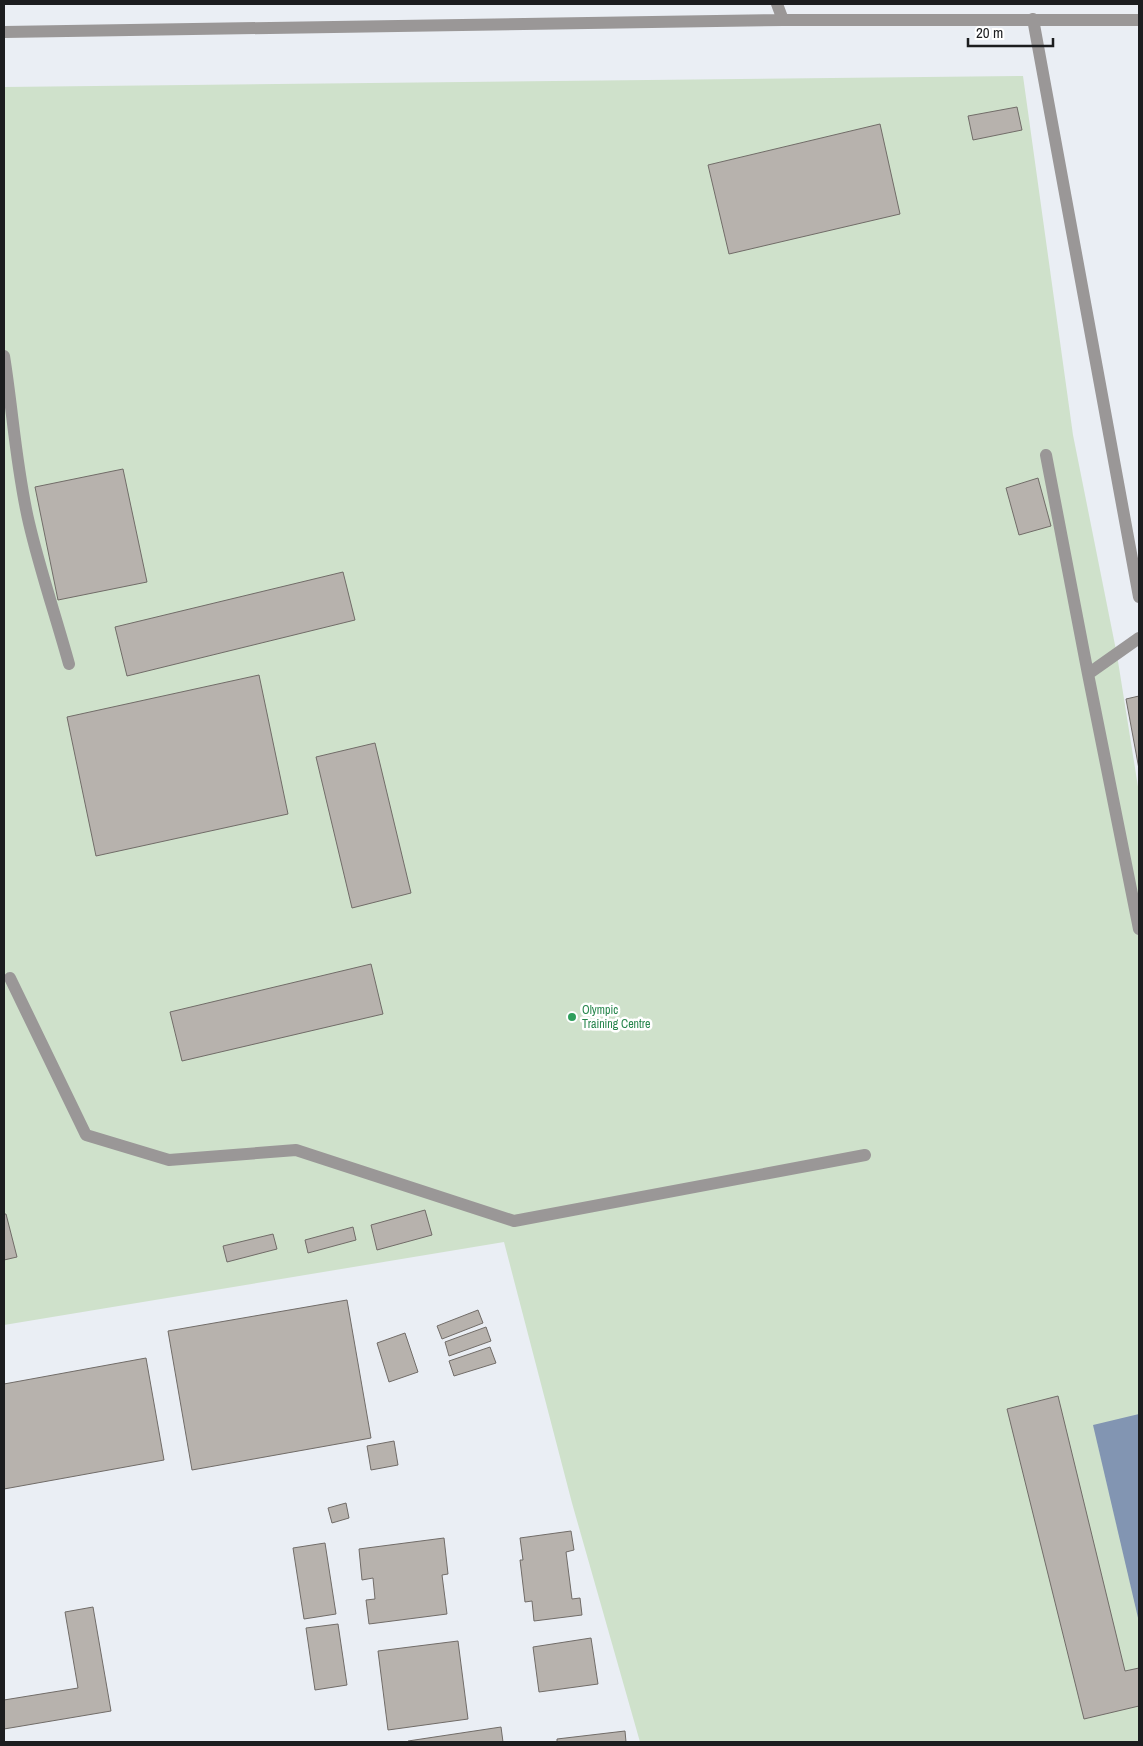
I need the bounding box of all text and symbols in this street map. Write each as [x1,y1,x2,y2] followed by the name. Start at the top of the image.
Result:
[968,15,1053,47] scale bar
[976,22,1003,43] text: 20 m
[582,1002,651,1032] place label: Olympic Training Centre
[566,1011,578,1023] marker: Olympic Training Centre

